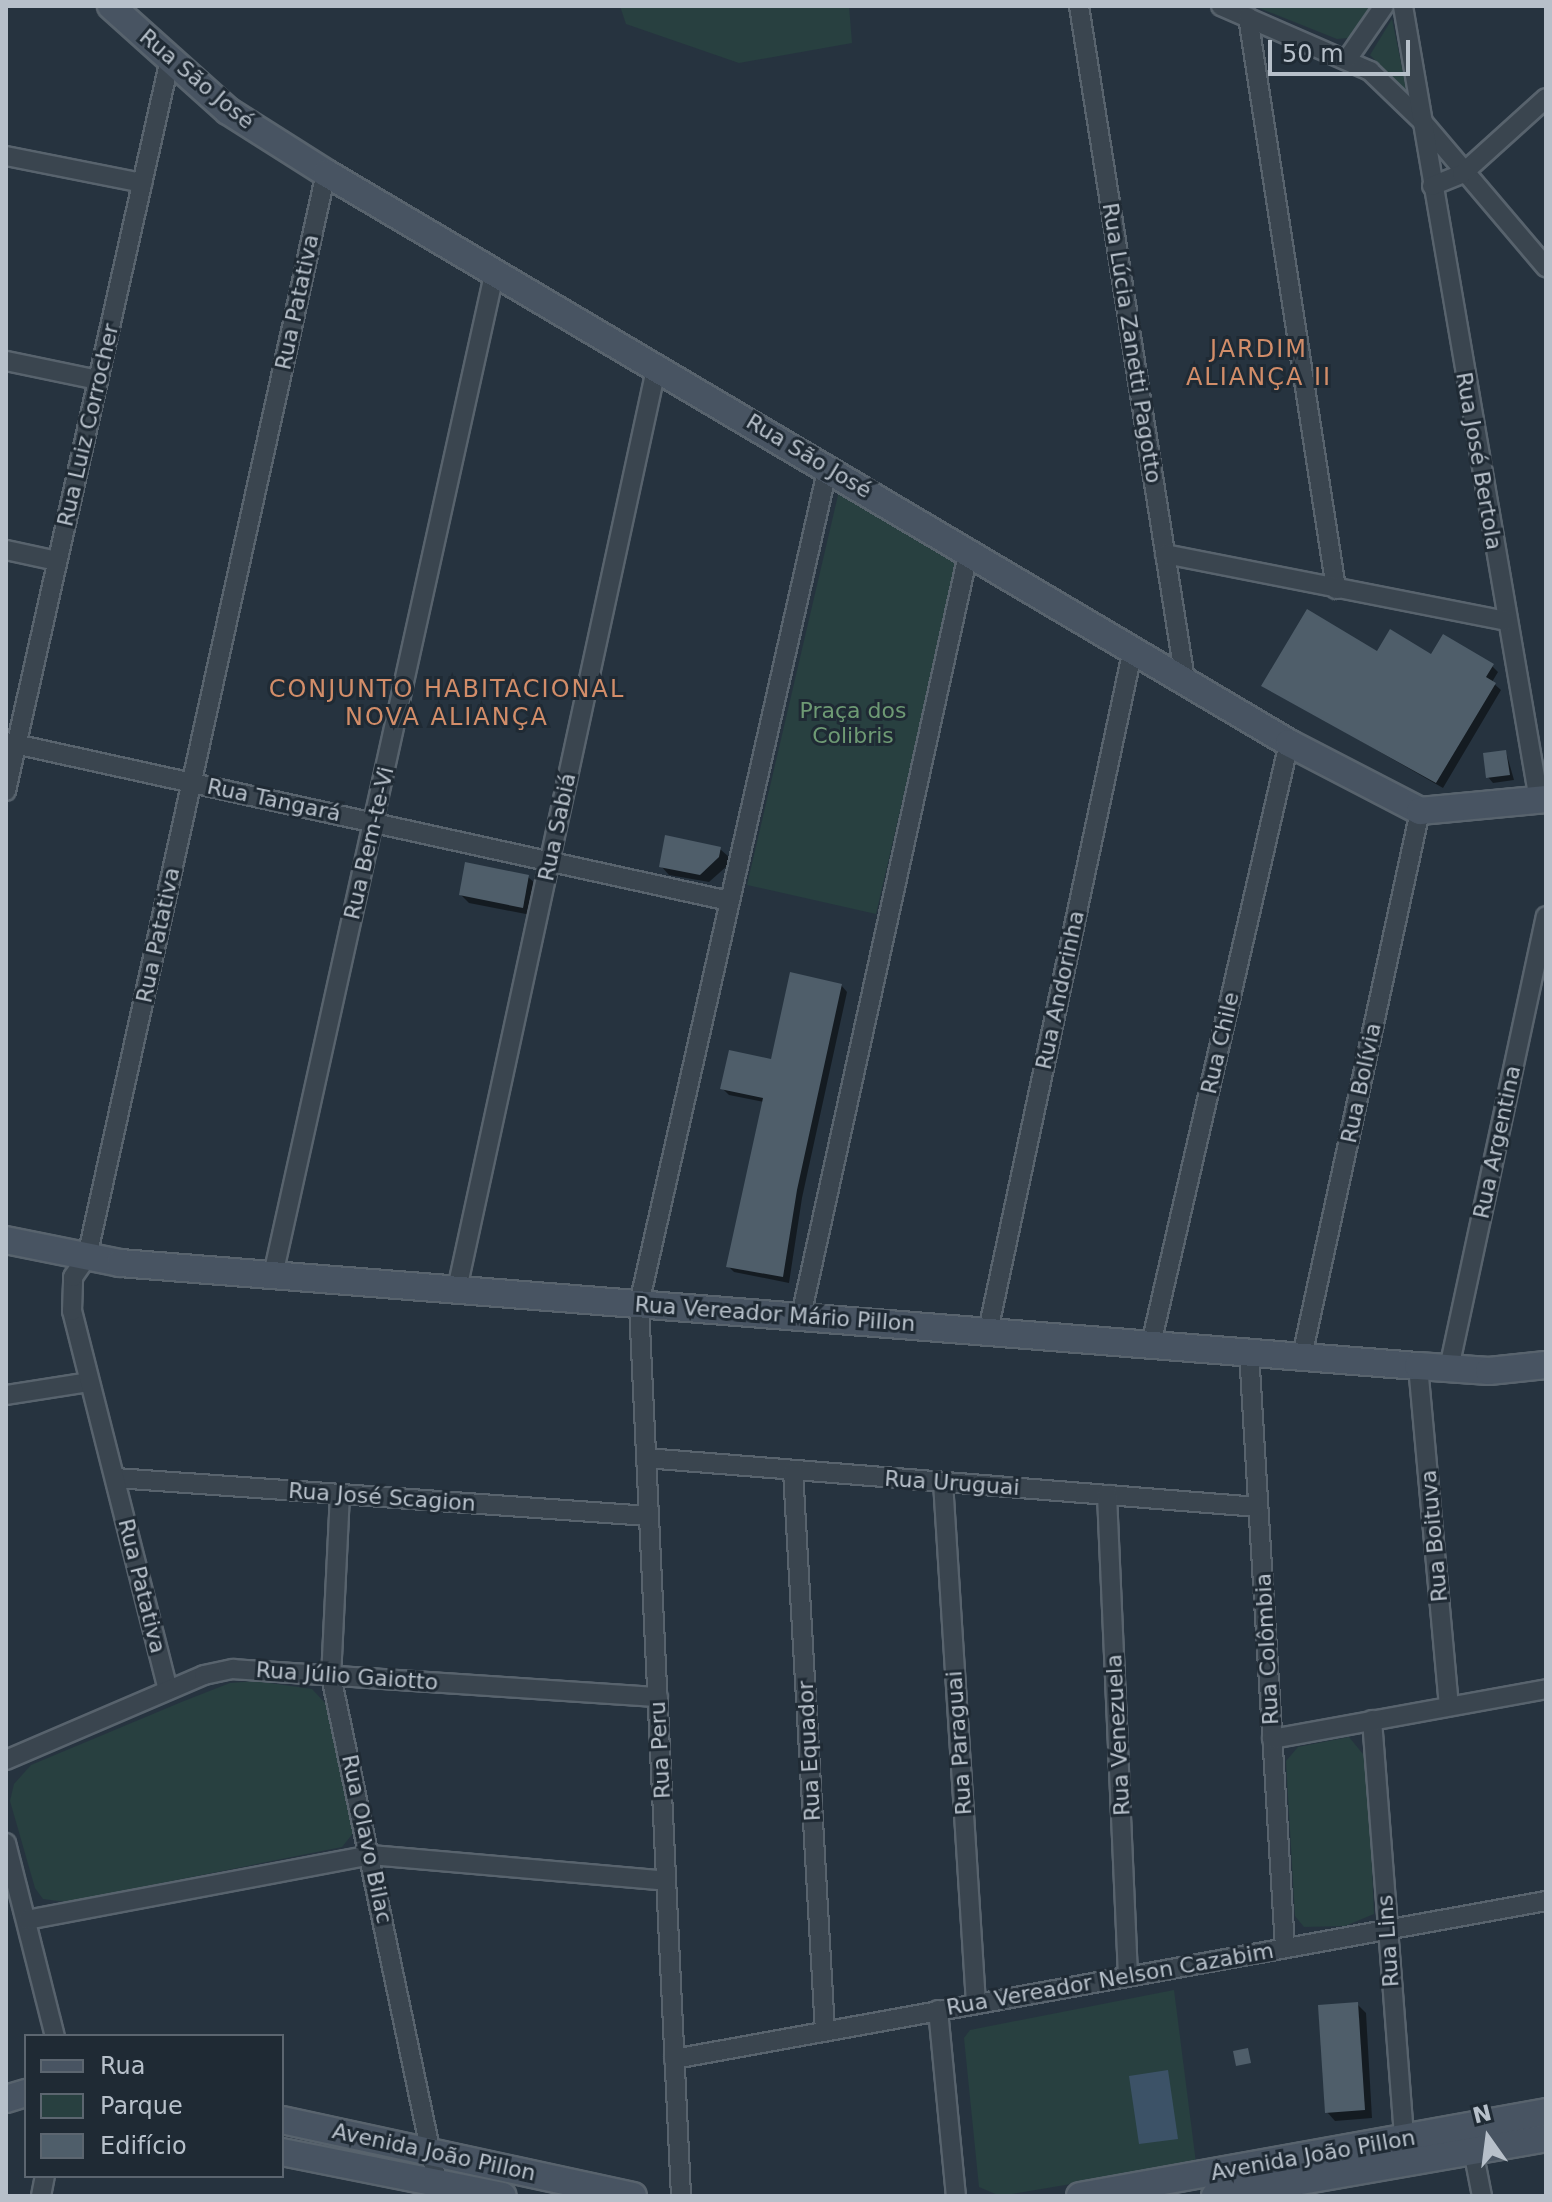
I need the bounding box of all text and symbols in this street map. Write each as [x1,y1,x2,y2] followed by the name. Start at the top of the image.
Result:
[134,23,260,135] street label: Rua São José
[1272,24,1414,74] scale bar
[1282,40,1344,68] text: 50 m
[1097,201,1167,485] street label: Rua Lúcia Zanetti Pagotto
[270,232,324,372] street label: Rua Patativa
[52,321,124,529] street label: Rua Luiz Corrocher
[1186,336,1332,392] district label: JARDIM ALIANÇA II
[1450,370,1508,552] street label: Rua José Bertola
[742,408,876,504] street label: Rua São José
[269,676,625,732] district label: CONJUNTO HABITACIONAL NOVA ALIANÇA
[800,697,906,748] park label: Praça dos Colibris
[339,764,399,922] street label: Rua Bem-te-Vi
[533,771,581,883] street label: Rua Sabiá
[205,773,343,827] street label: Rua Tangará
[131,865,185,1005] street label: Rua Patativa
[1030,908,1090,1072] street label: Rua Andorinha
[1195,989,1245,1097] street label: Rua Chile
[1335,1021,1387,1145] street label: Rua Bolívia
[1468,1063,1526,1221] street label: Rua Argentina
[634,1291,916,1337] street label: Rua Vereador Mário Pillon
[884,1465,1020,1501] street label: Rua Uruguai
[1415,1469,1453,1603] street label: Rua Boituva
[287,1477,477,1517] street label: Rua José Scagion
[113,1516,171,1656] street label: Rua Patativa
[1250,1572,1284,1726] street label: Rua Colômbia
[1101,1654,1135,1816] street label: Rua Venezuela
[255,1656,439,1696] street label: Rua Júlio Gaiotto
[941,1670,977,1816] street label: Rua Paraguai
[792,1680,826,1822] street label: Rua Equador
[644,1701,676,1799] street label: Rua Peru
[336,1752,398,1926] street label: Rua Olavo Bilac
[1372,1894,1404,1988] street label: Rua Lins
[944,1937,1276,2021] street label: Rua Vereador Nelson Cazabim
[24,2034,284,2178] legend
[100,2052,146,2080] text: Rua
[100,2092,183,2120] text: Parque
[1448,2098,1528,2178] north arrow
[1470,2100,1494,2129] text: N
[330,2118,538,2186] street label: Avenida João Pillon
[1209,2124,1417,2186] street label: Avenida João Pillon
[100,2132,187,2160] text: Edifício

